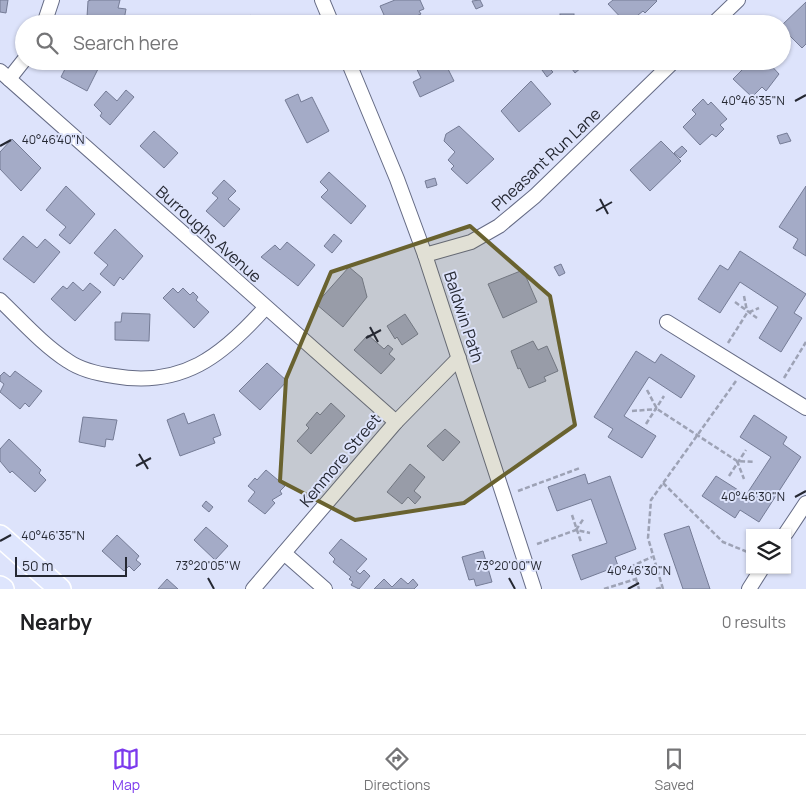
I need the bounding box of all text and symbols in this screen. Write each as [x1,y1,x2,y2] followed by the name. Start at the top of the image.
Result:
[15,15,791,70] search box
[33,29,61,57] icon: search
[73,30,179,56] text: Search here
[721,92,785,109] text: 40°46'35"N
[487,103,605,215] street label: Pheasant Run Lane
[22,131,84,148] text: 40°46'40"N
[151,181,267,287] street label: Burroughs Avenue
[439,269,489,365] street label: Baldwin Path
[294,409,386,511] street label: Kenmore Street
[721,488,785,505] text: 40°46'30"N
[21,527,85,544] text: 40°46'35"N
[746,529,791,574] map controls
[746,529,791,574] button: layers
[15,554,128,577] scale bar
[22,556,53,575] text: 50 m
[176,557,241,574] text: 73°20'05"W
[476,557,542,574] text: 73°20'00"W
[607,562,671,579] text: 40°46'30"N
[20,608,92,636] text: Nearby
[722,611,786,633] text: 0 results
[112,745,140,794] tab: Map
[364,745,430,794] tab: Directions
[655,745,694,794] tab: Saved

